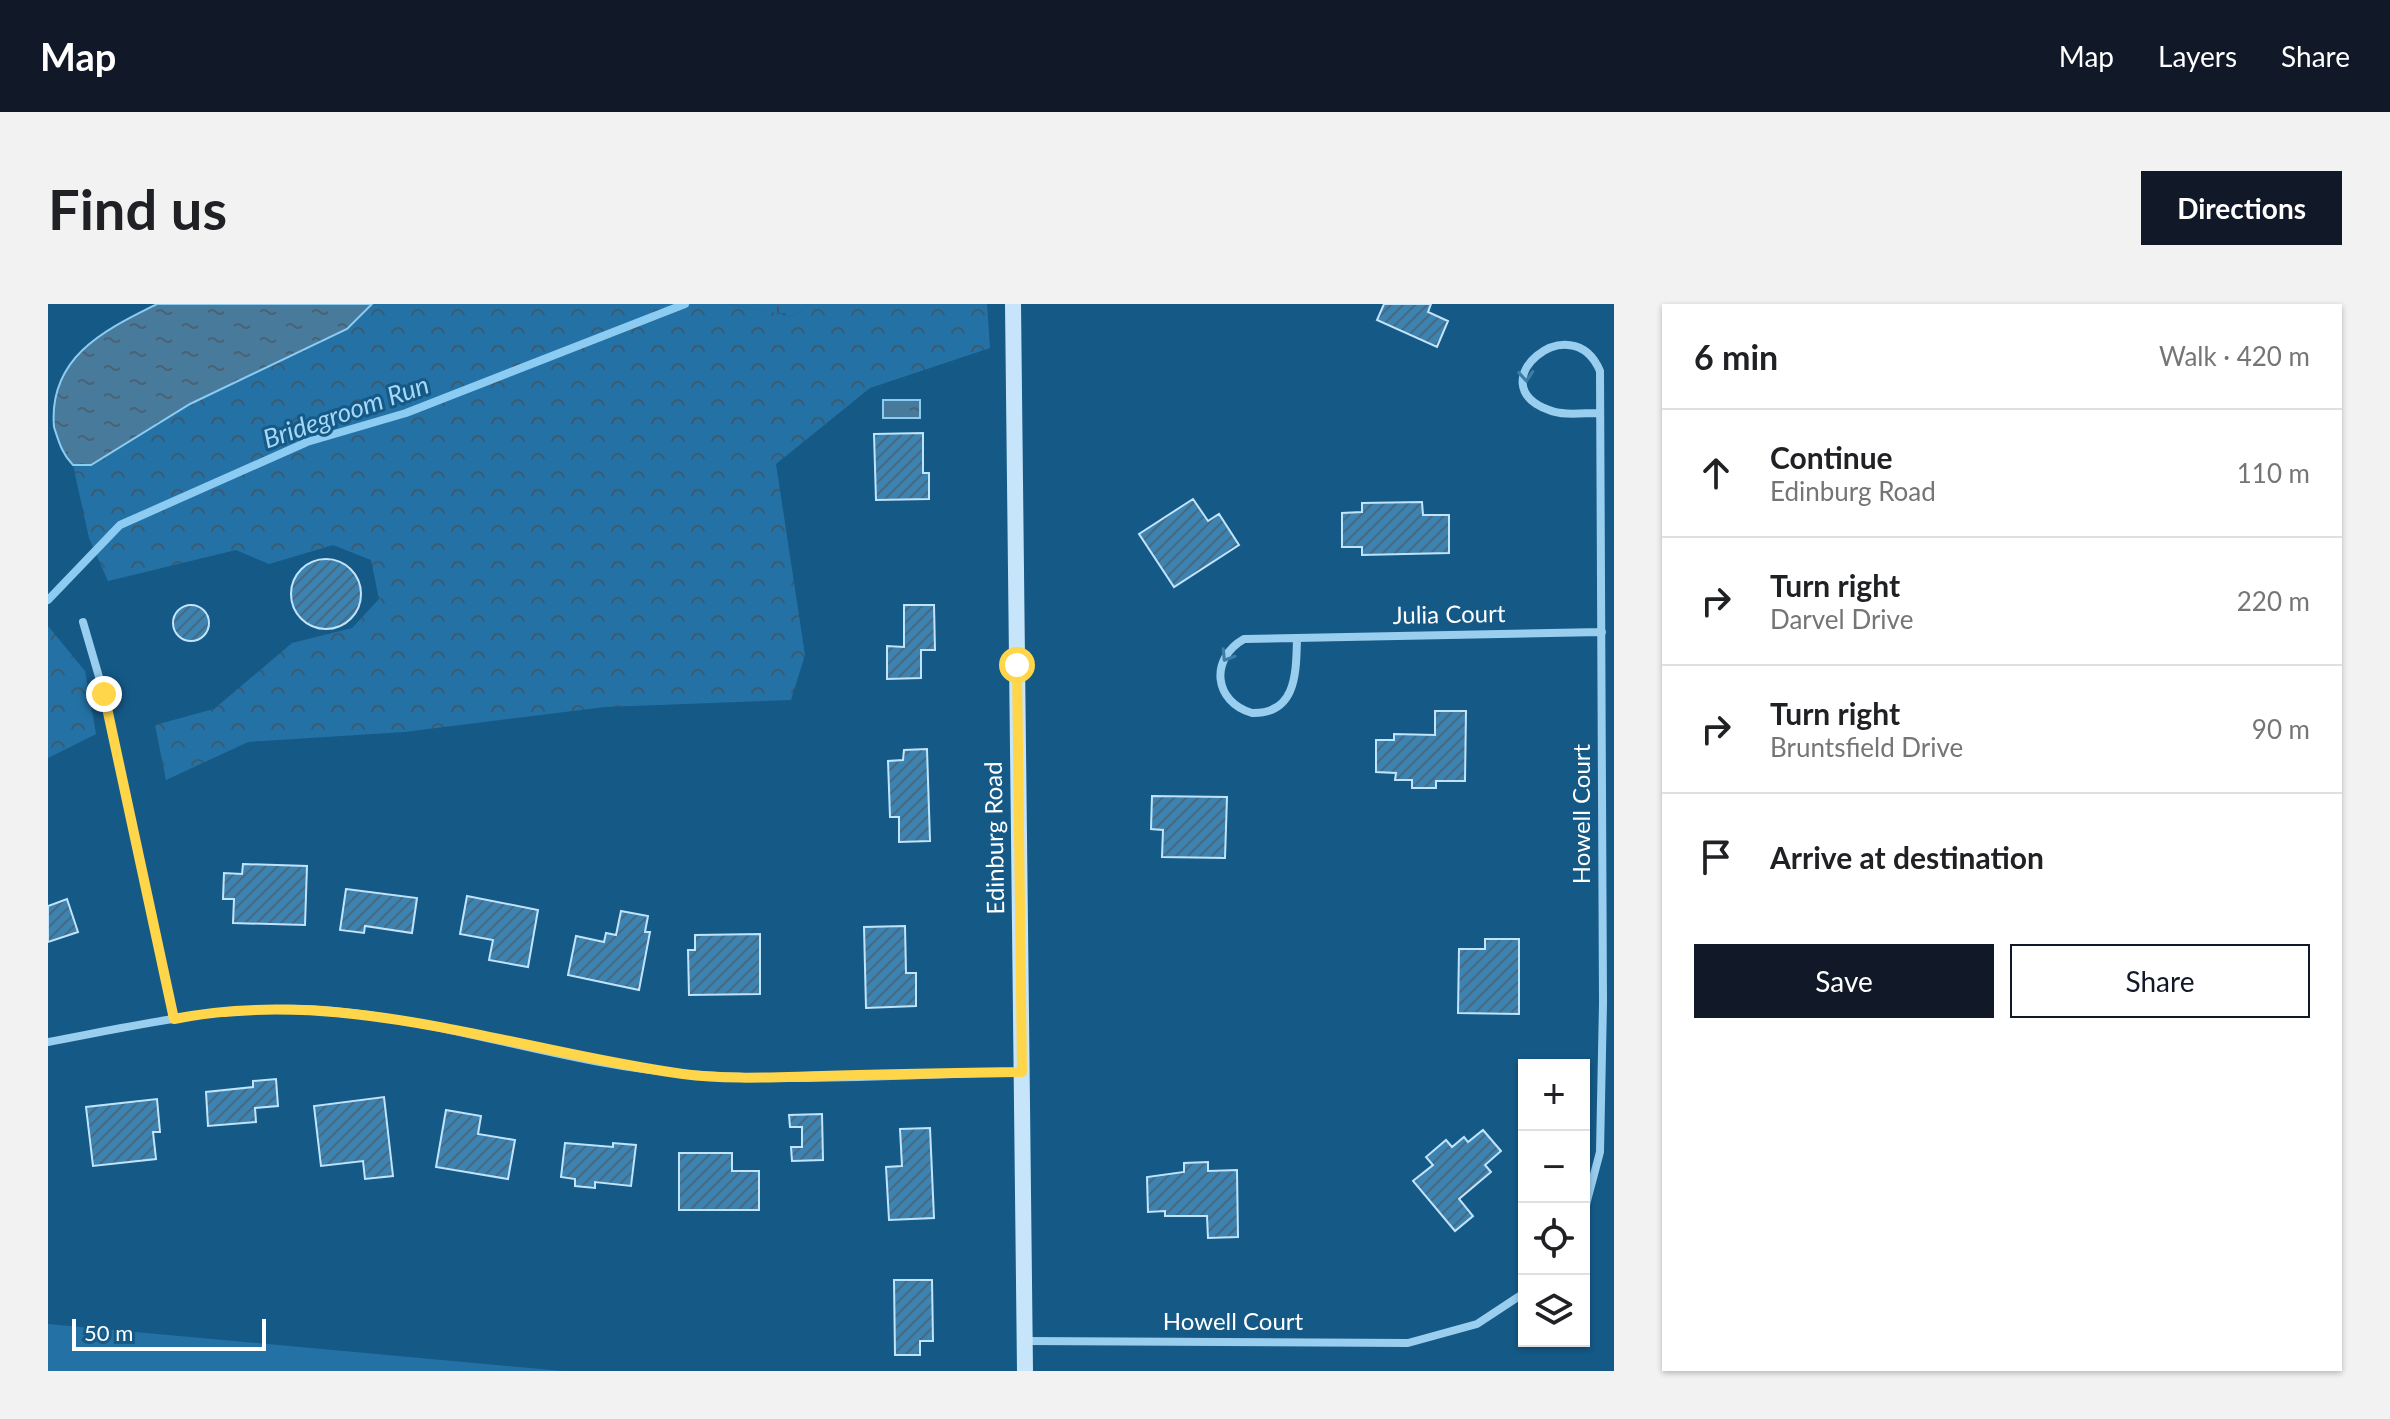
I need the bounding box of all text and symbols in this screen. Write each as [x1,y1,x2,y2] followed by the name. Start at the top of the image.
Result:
[40,33,116,79] text: Map
[2059,39,2114,73] text: Map
[2158,39,2237,73] text: Layers
[2281,39,2350,73] text: Share
[2141,171,2342,245] button: Directions
[48,175,227,242] text: Find us
[1694,336,1778,377] text: 6 min
[2159,340,2310,372] text: Walk · 420 m
[259,368,433,454] water label: Bridegroom Run
[1517,370,1534,383] one-way arrow
[1770,439,1893,475] text: Continue
[1694,451,1738,495] icon: ahead
[2237,457,2310,489] text: 110 m
[1770,475,1936,507] text: Edinburg Road
[1770,567,1900,603] text: Turn right
[1694,579,1738,623] icon: right
[2237,585,2310,617] text: 220 m
[1392,598,1506,629] street label: Julia Court
[1770,603,1913,635] text: Darvel Drive
[999,647,1035,683] route start
[1222,648,1237,662] one-way arrow
[86,676,122,712] route end
[1770,695,1900,731] text: Turn right
[1694,707,1738,751] icon: right
[2252,713,2310,745] text: 90 m
[1770,731,1963,763] text: Bruntsfield Drive
[1566,743,1595,884] street label: Howell Court
[978,761,1009,915] street label: Edinburg Road
[1694,835,1738,879] icon: arrive
[1770,839,2044,875] text: Arrive at destination
[1694,944,1994,1018] button: Save
[2010,944,2310,1018] button: Share
[1518,1059,1590,1347] map controls
[1518,1059,1590,1131] button: +
[1518,1131,1590,1203] button: −
[1518,1203,1590,1275] button: locate
[1518,1275,1590,1347] button: layers
[1163,1306,1304,1335] street label: Howell Court
[72,1315,266,1351] scale bar
[84,1319,133,1346] text: 50 m

